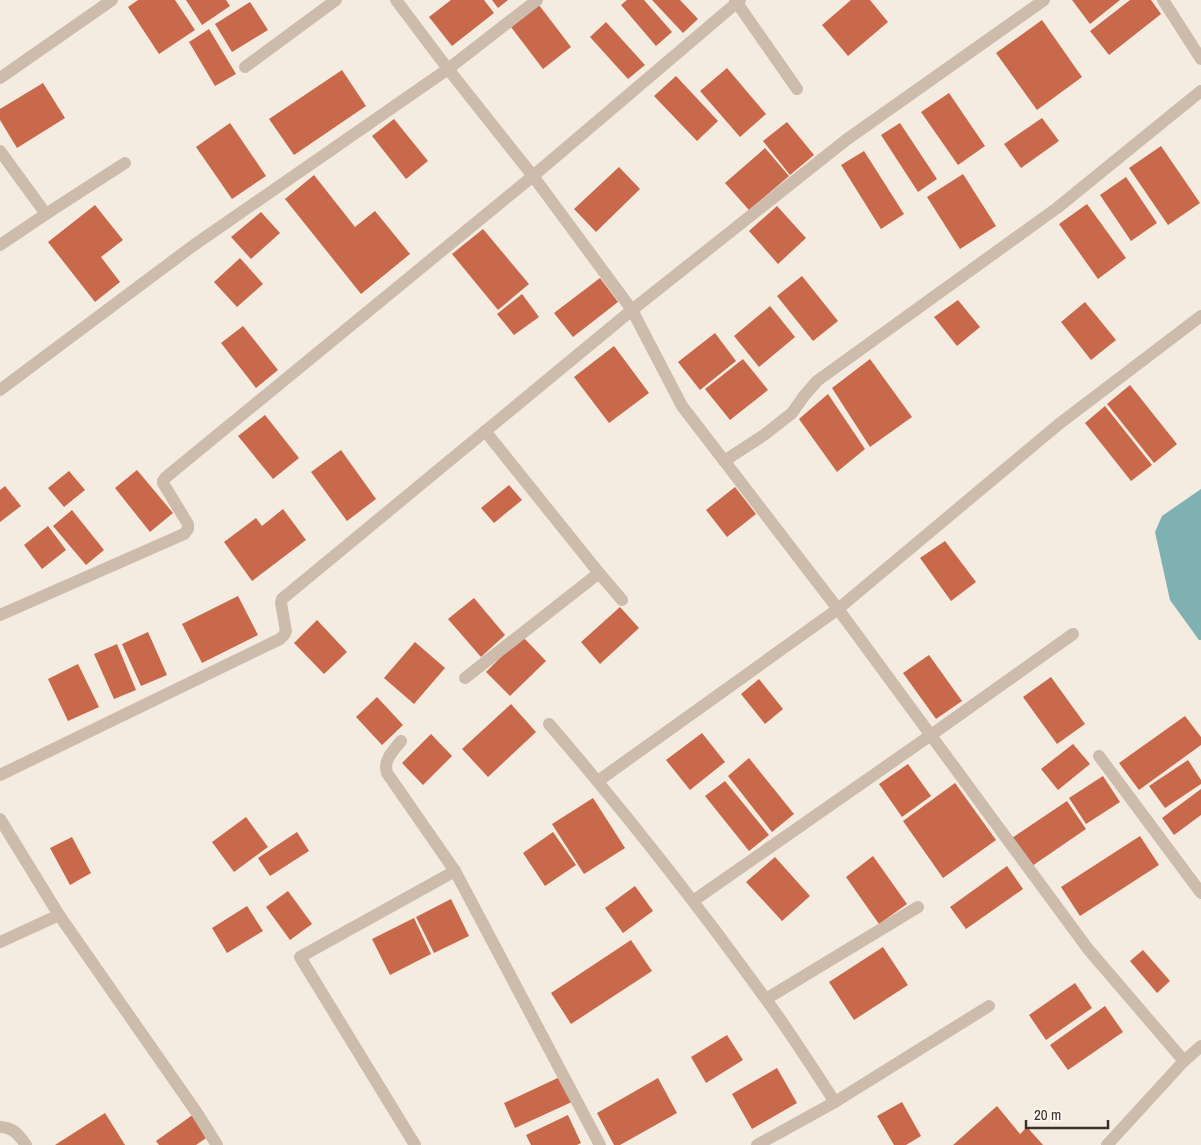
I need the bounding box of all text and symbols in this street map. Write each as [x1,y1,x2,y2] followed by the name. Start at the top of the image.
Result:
[1026,1098,1108,1130] scale bar
[1034,1104,1061,1125] text: 20 m

